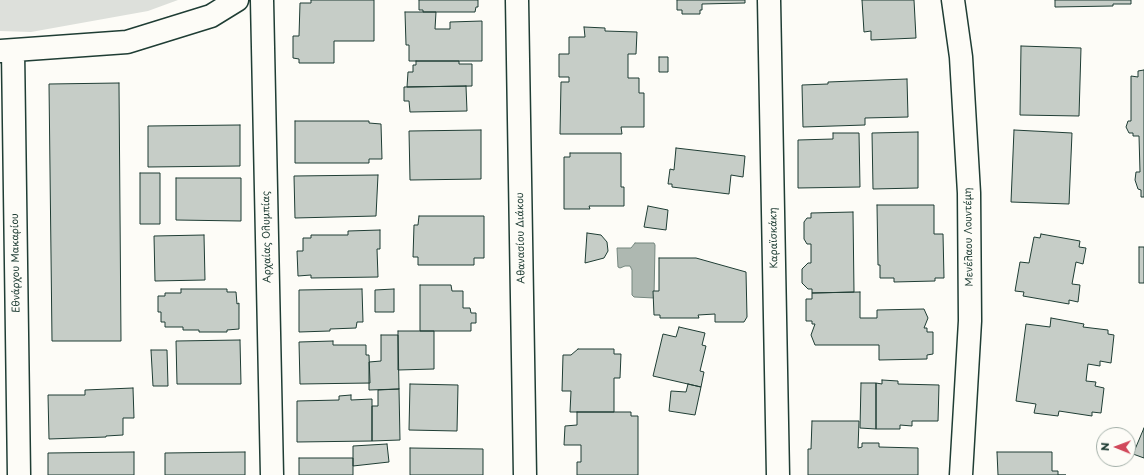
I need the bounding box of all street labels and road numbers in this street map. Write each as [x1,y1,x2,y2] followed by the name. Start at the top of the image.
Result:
[962,187,976,287] street label: Μενέλαου Λουντέμη
[260,191,274,283] street label: Αρχαίας Ολυμπίας
[514,192,528,284] street label: Αθανασίου Διάκου
[767,207,781,269] street label: Καραϊσκάκη
[9,213,23,313] street label: Εθνάρχου Μακαρίου

